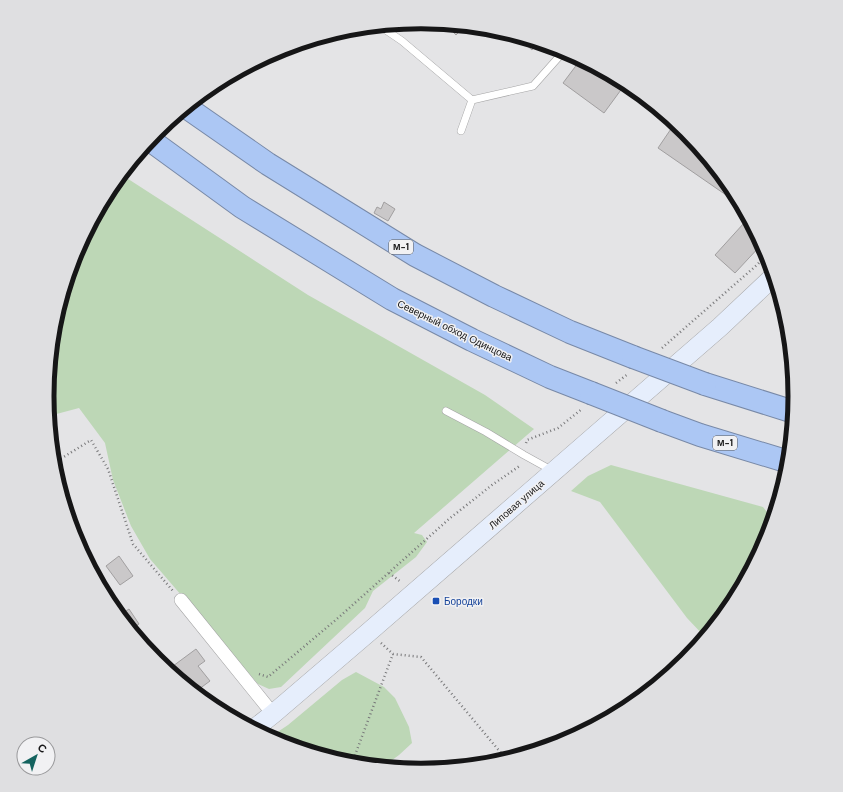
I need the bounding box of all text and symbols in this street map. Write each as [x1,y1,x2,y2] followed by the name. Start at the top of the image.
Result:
[389,240,413,254] road number: М-1
[395,297,515,364] street label: Северный обход Одинцова
[713,436,737,450] road number: М-1
[486,476,547,532] street label: Липовая улица
[444,595,483,608] place label: Бородки
[431,596,441,606] marker: Бородки
[16,736,56,776] north arrow
[35,740,50,756] text: С

